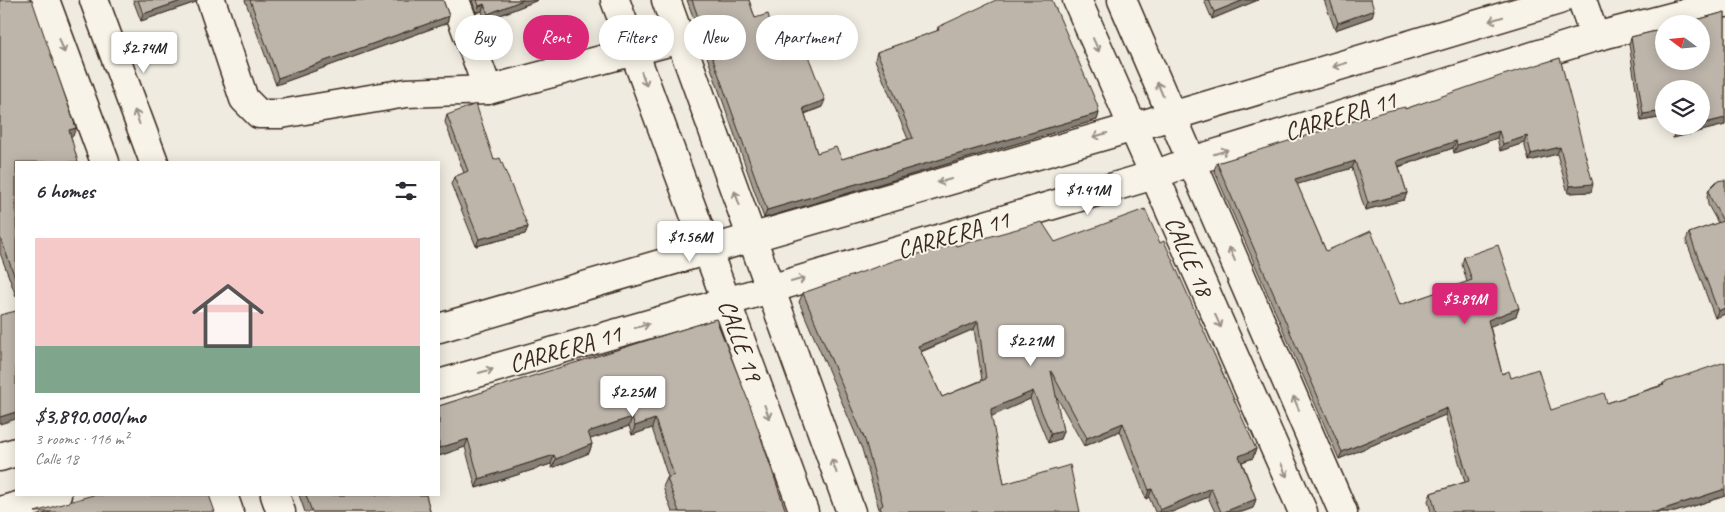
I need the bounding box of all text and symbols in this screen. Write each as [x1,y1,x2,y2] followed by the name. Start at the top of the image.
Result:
[1488,14,1504,24] one-way arrow
[455,15,513,60] chip: Buy
[523,15,589,60] chip: Rent
[599,15,674,60] chip: Filters
[684,15,746,60] chip: New
[756,15,858,60] chip: Apartment
[1655,15,1710,70] north arrow
[1655,15,1710,135] map controls
[103,32,185,74] pin: $2.74M
[1092,37,1102,52] one-way arrow
[58,38,67,53] one-way arrow
[122,38,166,58] text: $2.74M
[1332,61,1348,71] one-way arrow
[640,70,649,86] one-way arrow
[1655,80,1710,135] button: layers
[1155,82,1165,97] one-way arrow
[1281,83,1402,148] street label: CARRERA 11
[132,110,141,125] one-way arrow
[1092,131,1108,141] one-way arrow
[1213,147,1229,156] one-way arrow
[1047,174,1129,216] pin: $1.41M
[936,176,952,186] one-way arrow
[392,177,420,205] icon: filters
[35,178,95,204] text: 6 homes
[1066,180,1110,200] text: $1.41M
[732,191,741,206] one-way arrow
[893,203,1015,266] street label: CARRERA 11
[1157,211,1222,304] street label: CALLE 18
[649,220,731,263] pin: $1.56M
[668,227,712,247] text: $1.56M
[1226,247,1236,262] one-way arrow
[183,271,273,361] icon: home
[789,274,805,284] one-way arrow
[1424,282,1506,325] pin: $3.89M
[1443,289,1487,309] text: $3.89M
[711,295,770,387] street label: CALLE 19
[1214,313,1224,328] one-way arrow
[505,317,627,380] street label: CARRERA 11
[633,321,649,330] one-way arrow
[990,324,1072,367] pin: $2.21M
[1009,331,1053,351] text: $2.21M
[477,365,493,375] one-way arrow
[592,376,674,418] pin: $2.25M
[611,382,655,402] text: $2.25M
[1291,396,1301,411] one-way arrow
[35,403,146,429] text: $3,890,000/mo
[763,403,772,419] one-way arrow
[35,429,129,449] text: 3 rooms · 116 m²
[35,449,78,469] text: Calle 18
[829,459,838,474] one-way arrow
[1280,462,1290,477] one-way arrow

